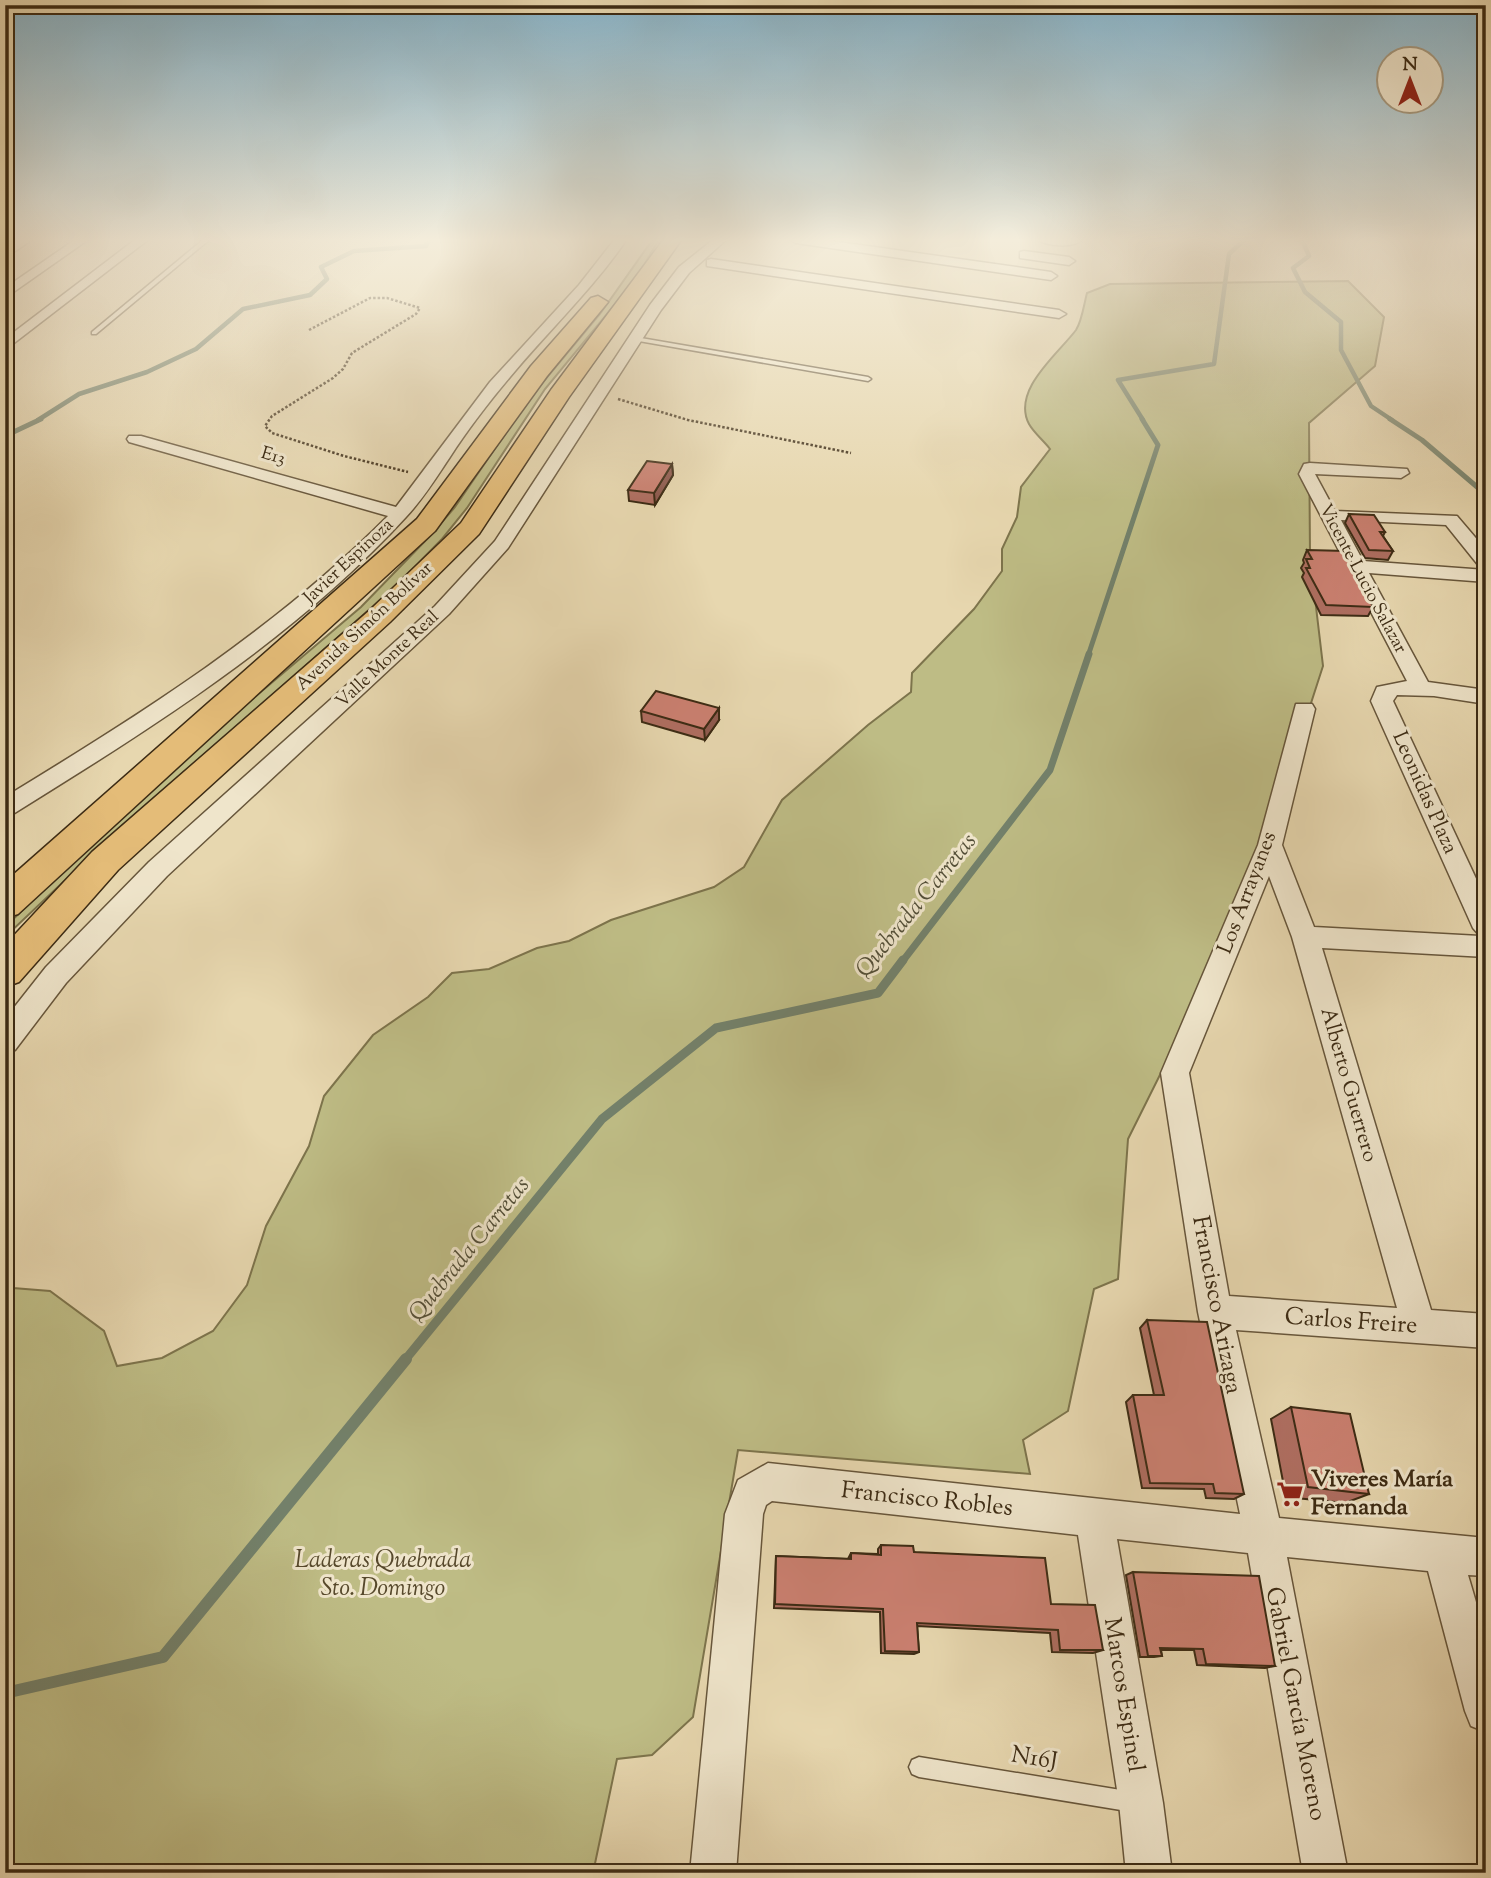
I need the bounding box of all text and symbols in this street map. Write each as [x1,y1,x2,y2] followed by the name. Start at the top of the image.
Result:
[1376,46,1446,116] north arrow
[1402,52,1418,79] text: N
[258,441,288,473] street label: E13
[1312,500,1413,659] street label: Vicente Lucio Salazar
[297,513,400,611] street label: Javier Espinoza
[291,556,440,698] street label: Avenida Simón Bolívar
[331,605,445,715] street label: Valle Monte Real
[1384,727,1465,859] street label: Leonidas Plaza
[849,827,985,985] water label: Quebrada Carretas
[1211,827,1285,959] street label: Los Arrayanes
[1312,1004,1384,1166] street label: Alberto Guerrero
[402,1171,538,1329] water label: Quebrada Carretas
[1182,1213,1250,1397] street label: Francisco Arizaga
[1284,1300,1418,1344] street label: Carlos Freire
[1311,1463,1454,1525] place label: Viveres María Fernanda
[839,1474,1015,1526] street label: Francisco Robles
[1275,1479,1305,1509] supermarket icon: Viveres María Fernanda
[295,1544,471,1606] park label: Laderas Quebrada Sto. Domingo
[1256,1584,1334,1824] street label: Gabriel García Moreno
[1094,1615,1152,1775] street label: Marcos Espinel
[1009,1739,1059,1779] street label: N16J

